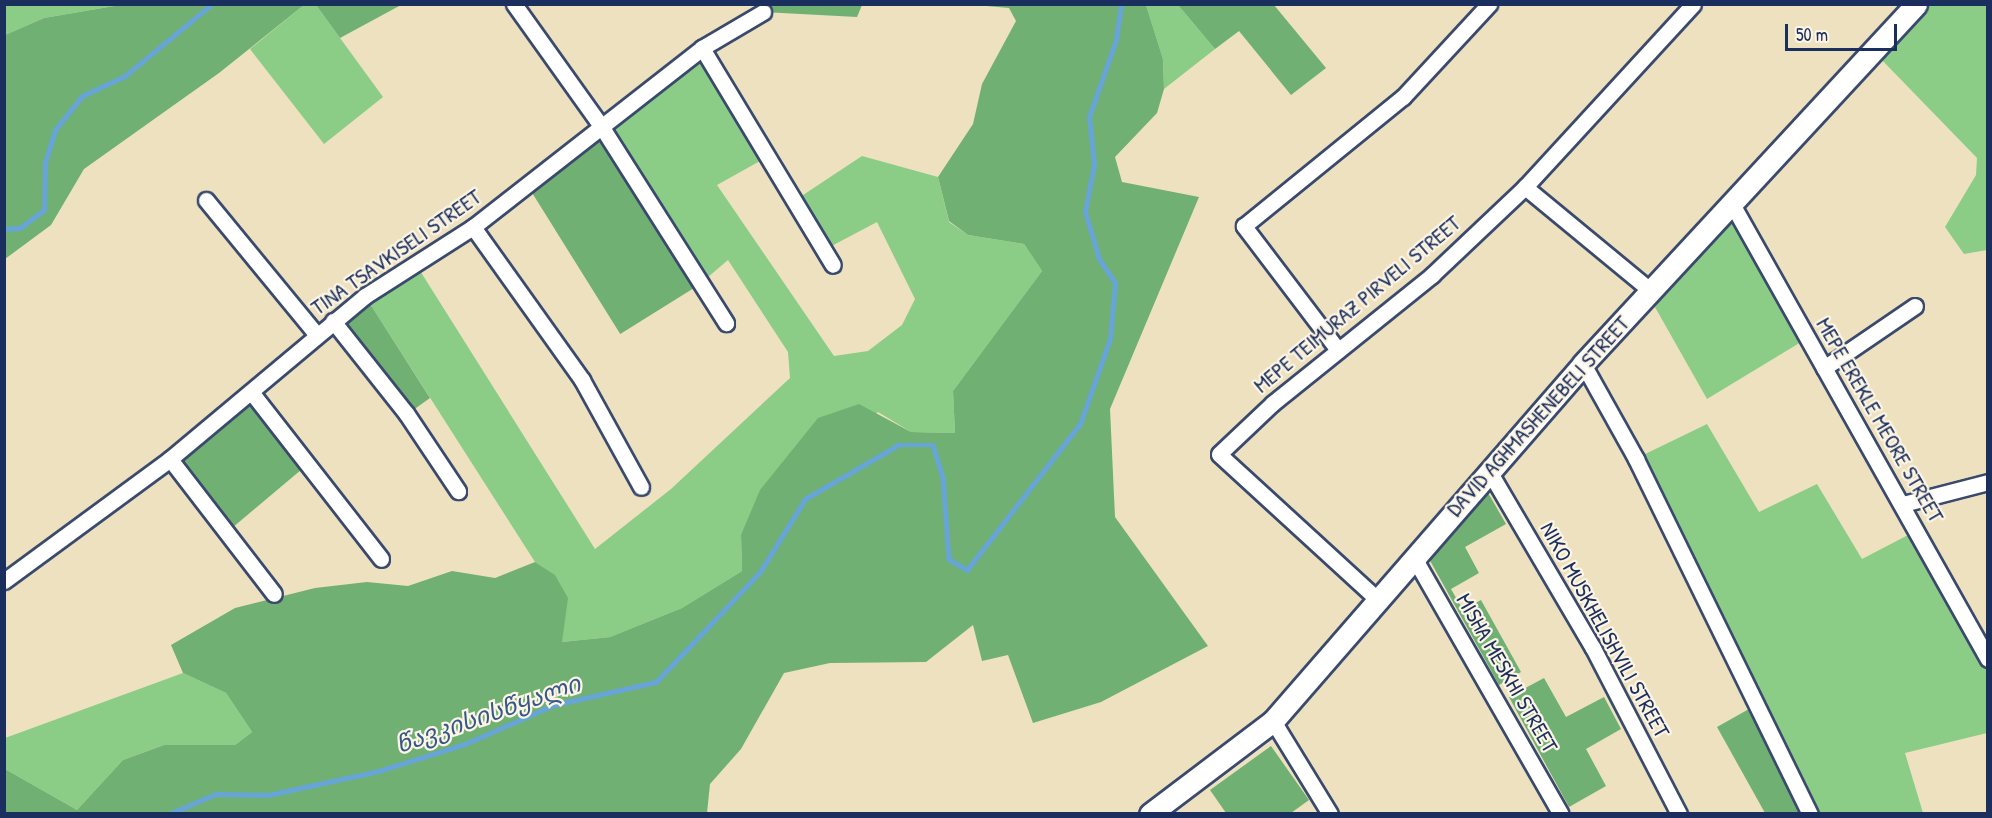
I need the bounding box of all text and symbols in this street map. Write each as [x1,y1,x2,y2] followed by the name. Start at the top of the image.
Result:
[1788,12,1900,50] scale bar
[1796,22,1828,47] text: 50 m
[306,183,486,321] street label: TINA TSAVKISELI STREET
[1248,210,1466,398] street label: MEPE TEIMURAZ PIRVELI STREET
[1441,310,1635,522] street label: DAVID AGHMASHENEBELI STREET
[1811,313,1949,527] street label: MEPE EREKLE MEORE STREET
[1535,518,1675,742] street label: NIKO MUSKHELISHVILI STREET
[1451,589,1563,757] street label: MISHA MESKHI STREET
[392,669,584,759] water label: წავკისისწყალი

